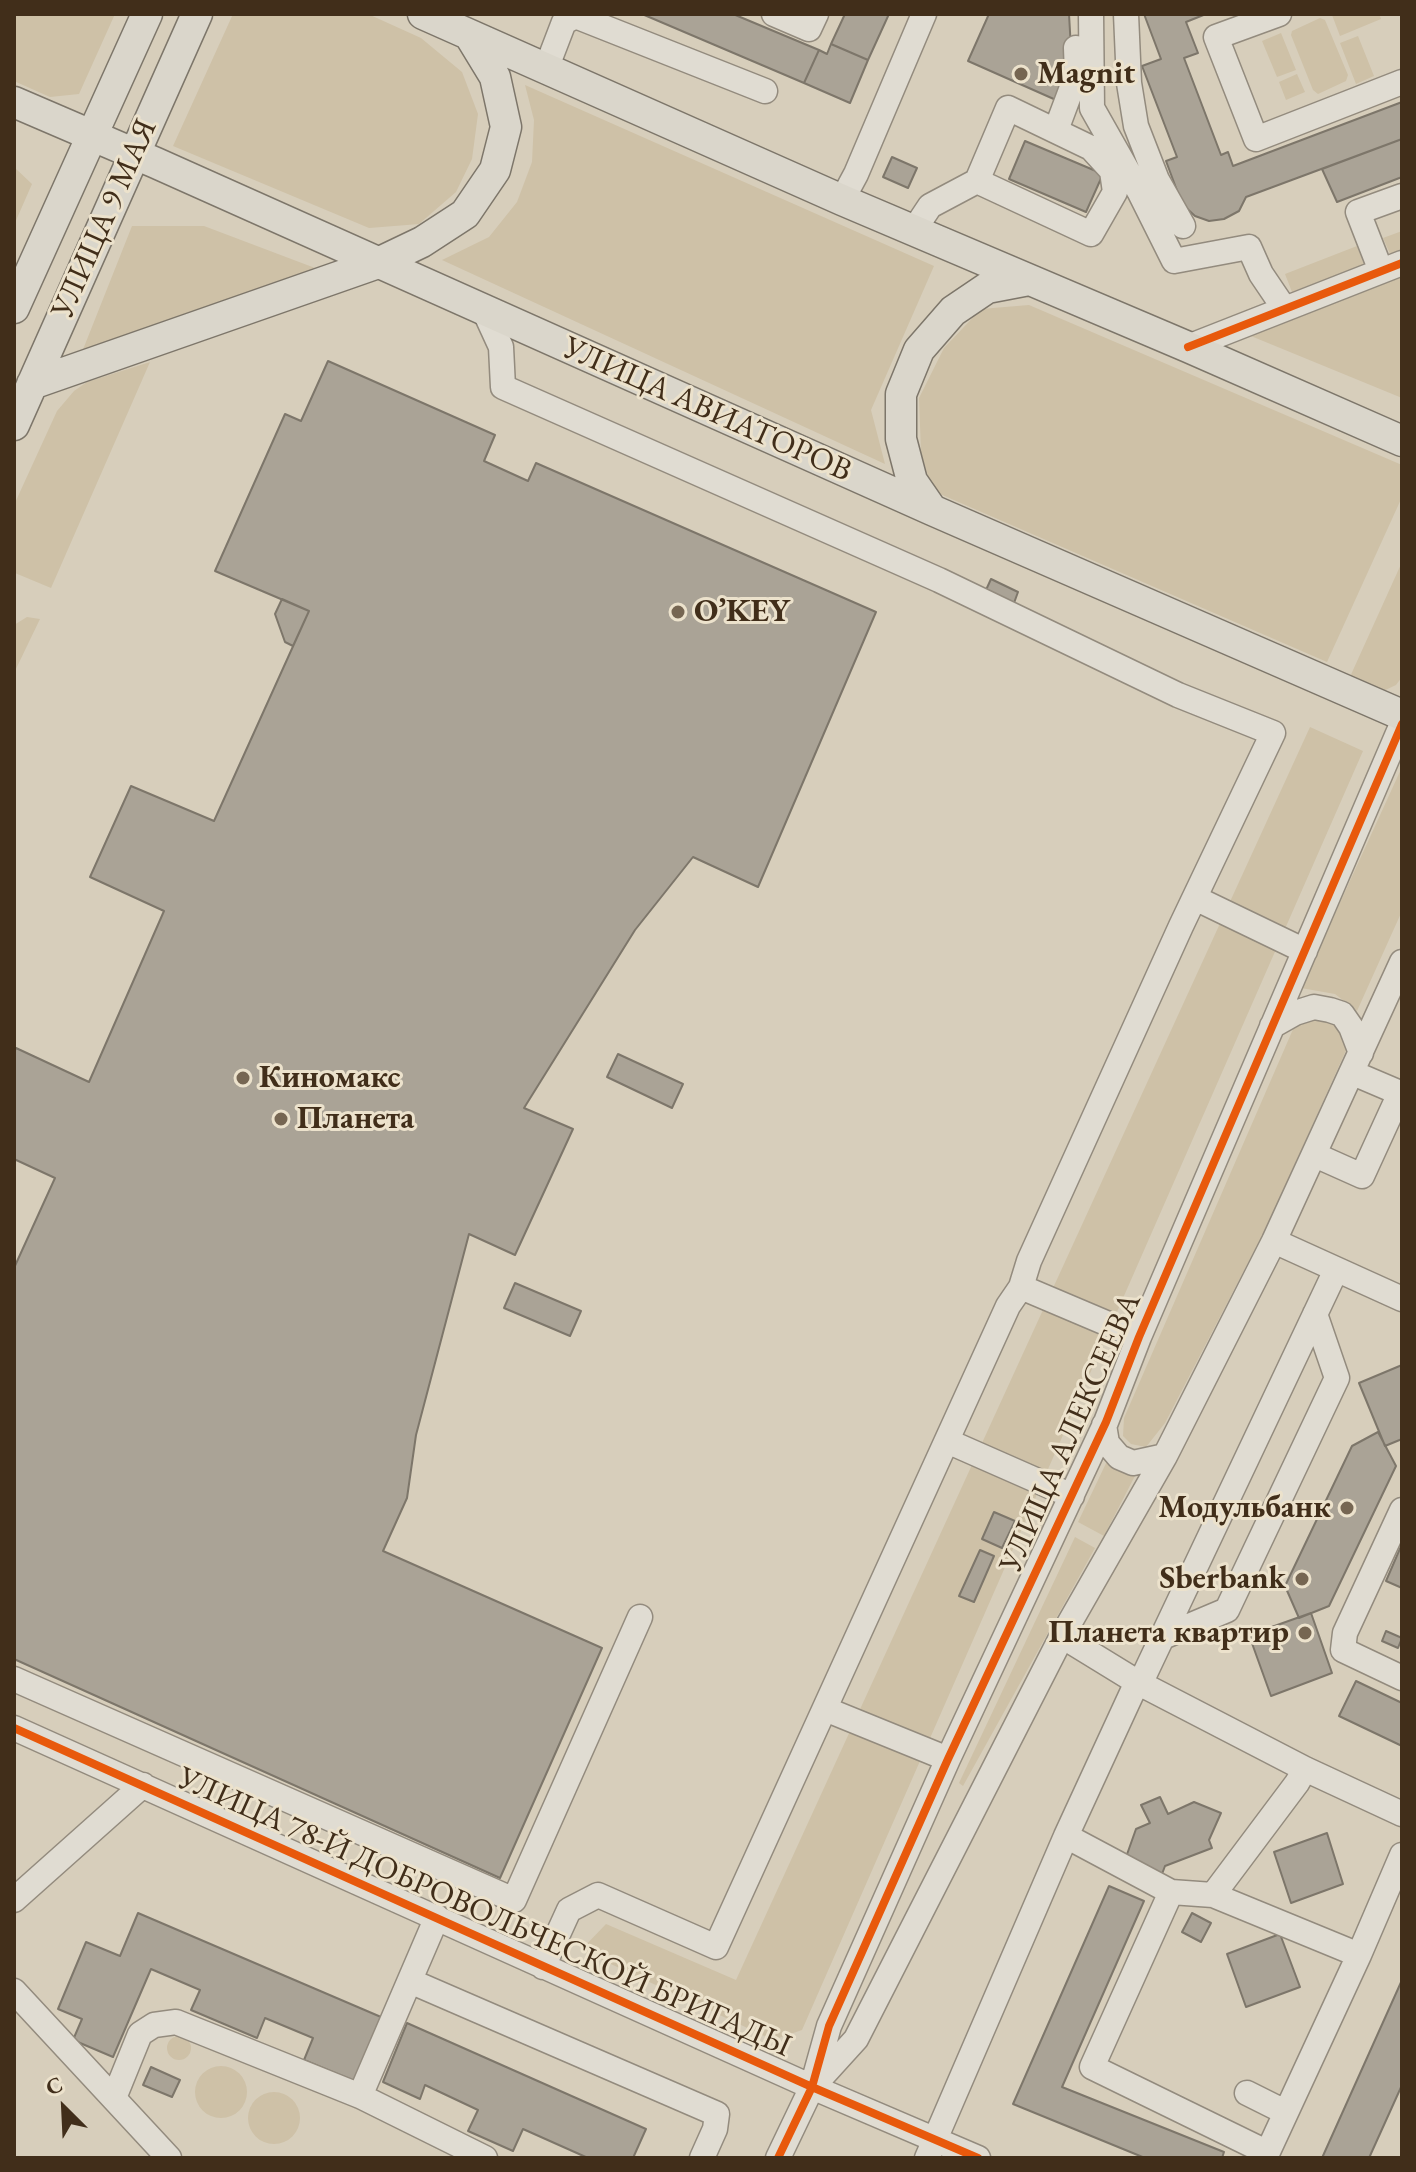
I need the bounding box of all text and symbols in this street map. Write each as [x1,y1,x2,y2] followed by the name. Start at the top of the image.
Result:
[1037,55,1135,93] place label: Magnit
[1012,65,1030,83] marker: Magnit
[44,113,166,325] street label: УЛИЦА 9 МАЯ
[557,329,857,491] street label: УЛИЦА АВИАТОРОВ
[694,593,790,631] place label: O’KEY
[669,603,687,621] marker: O’KEY
[259,1059,401,1097] place label: Киномакс
[234,1069,252,1087] marker: Киномакс
[297,1100,414,1138] place label: Планета
[272,1110,290,1128] marker: Планета
[992,1287,1150,1579] street label: УЛИЦА АЛЕКСЕЕВА
[1158,1489,1331,1527] place label: Модульбанк
[1338,1499,1356,1517] marker: Модульбанк
[1159,1560,1286,1598] place label: Sberbank
[1293,1570,1311,1588] marker: Sberbank
[1049,1614,1289,1652] place label: Планета квартир
[1296,1624,1314,1642] marker: Планета квартир
[171,1760,797,2066] street label: УЛИЦА 78-Й ДОБРОВОЛЬЧЕСКОЙ БРИГАДЫ
[24,2068,104,2148] north arrow
[41,2069,67,2102] text: С

